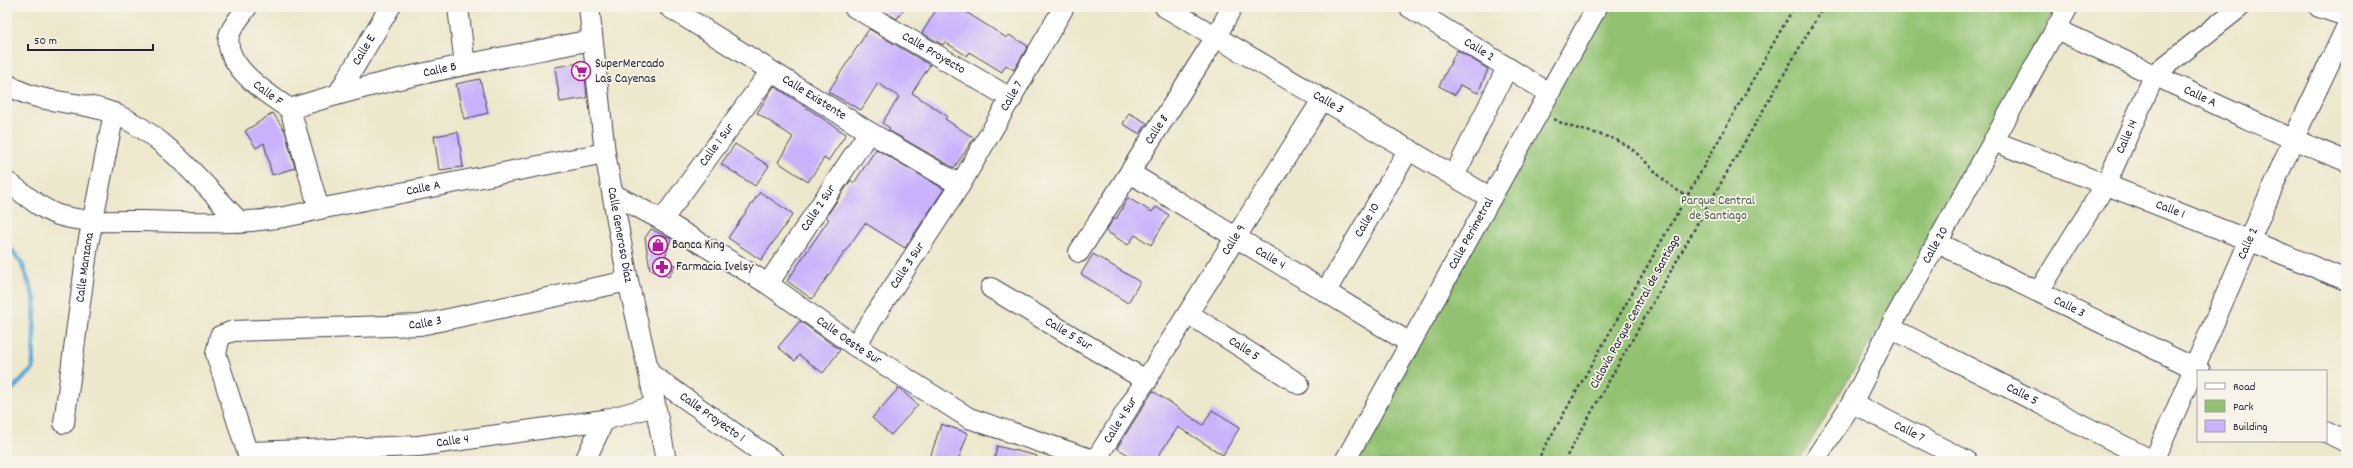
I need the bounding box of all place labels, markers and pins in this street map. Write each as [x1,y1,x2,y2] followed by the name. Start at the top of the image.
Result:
[595,55,664,89] place label: SuperMercado Las Cayenas
[570,60,592,82] supermarket icon: SuperMercado Las Cayenas
[647,234,669,256] shop icon: Banca King
[672,236,725,255] place label: Banca King
[651,256,673,278] pharmacy icon: Farmacia Ivelsy
[676,258,754,277] place label: Farmacia Ivelsy

